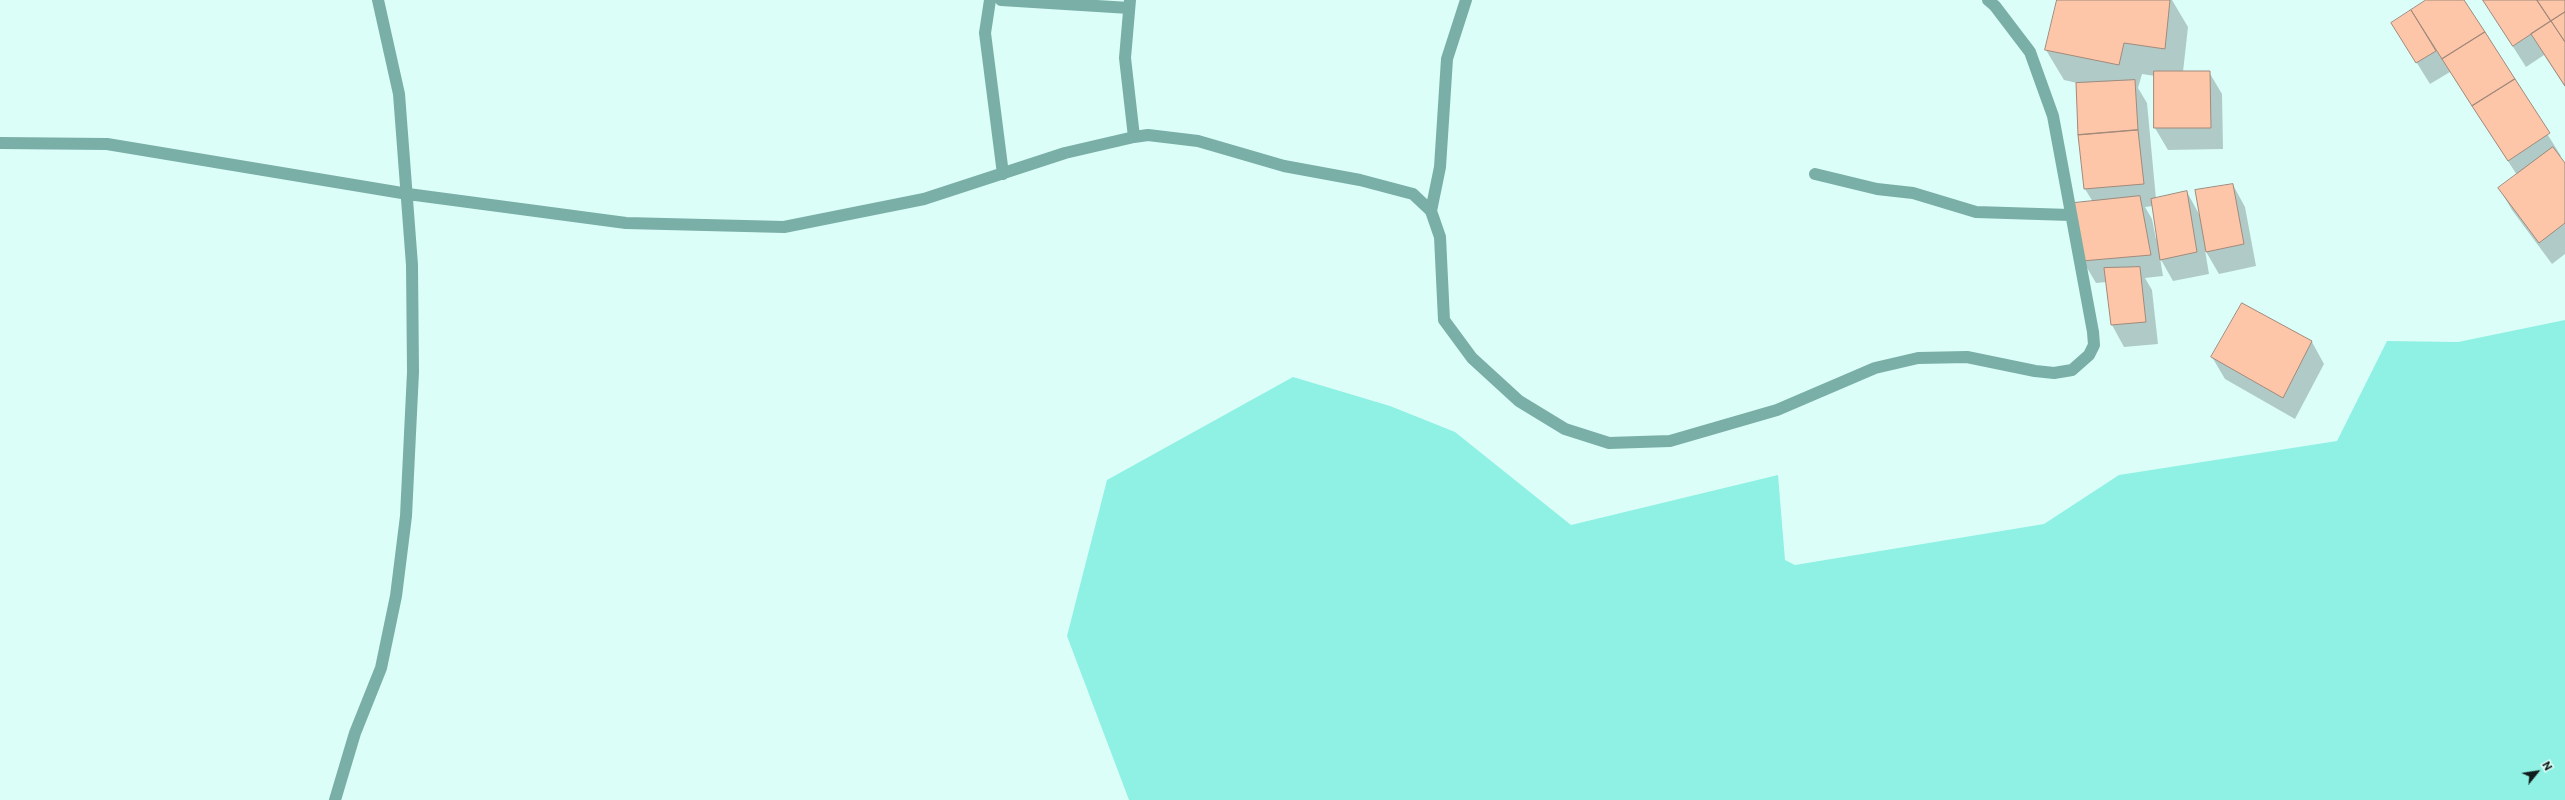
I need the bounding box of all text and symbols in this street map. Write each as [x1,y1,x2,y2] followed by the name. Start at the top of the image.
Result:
[2517,752,2557,792] north arrow
[2540,759,2556,773] text: N

